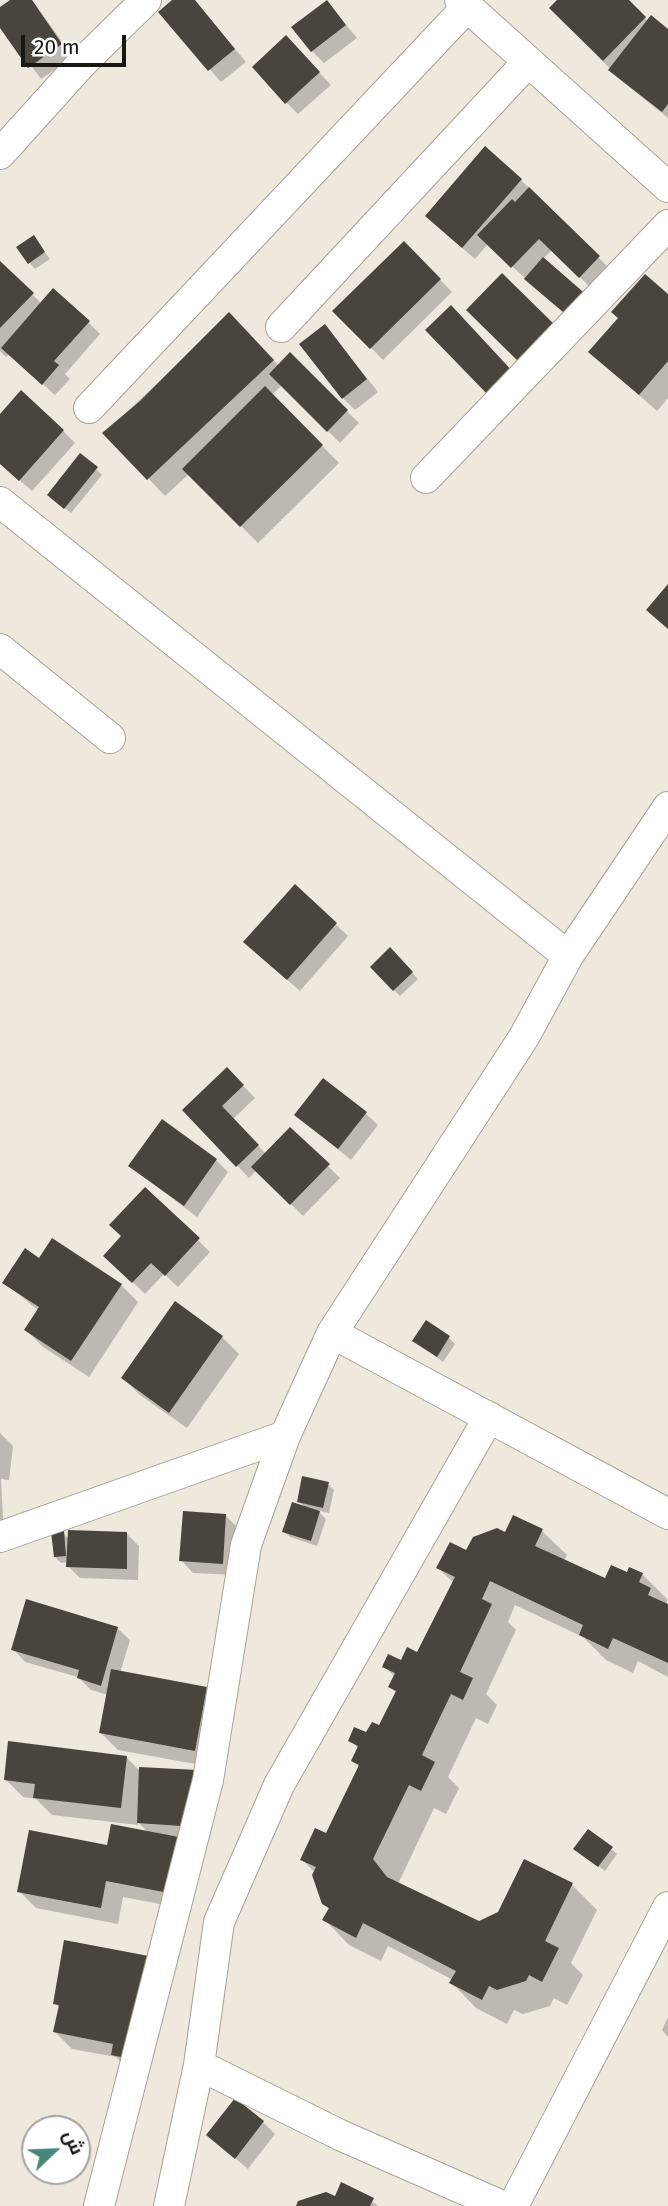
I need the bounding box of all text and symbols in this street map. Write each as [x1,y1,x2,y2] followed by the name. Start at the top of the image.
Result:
[24,21,130,65] scale bar
[34,34,80,60] text: 20 m
[21,2115,91,2185] north arrow
[59,2127,89,2158] text: ش

